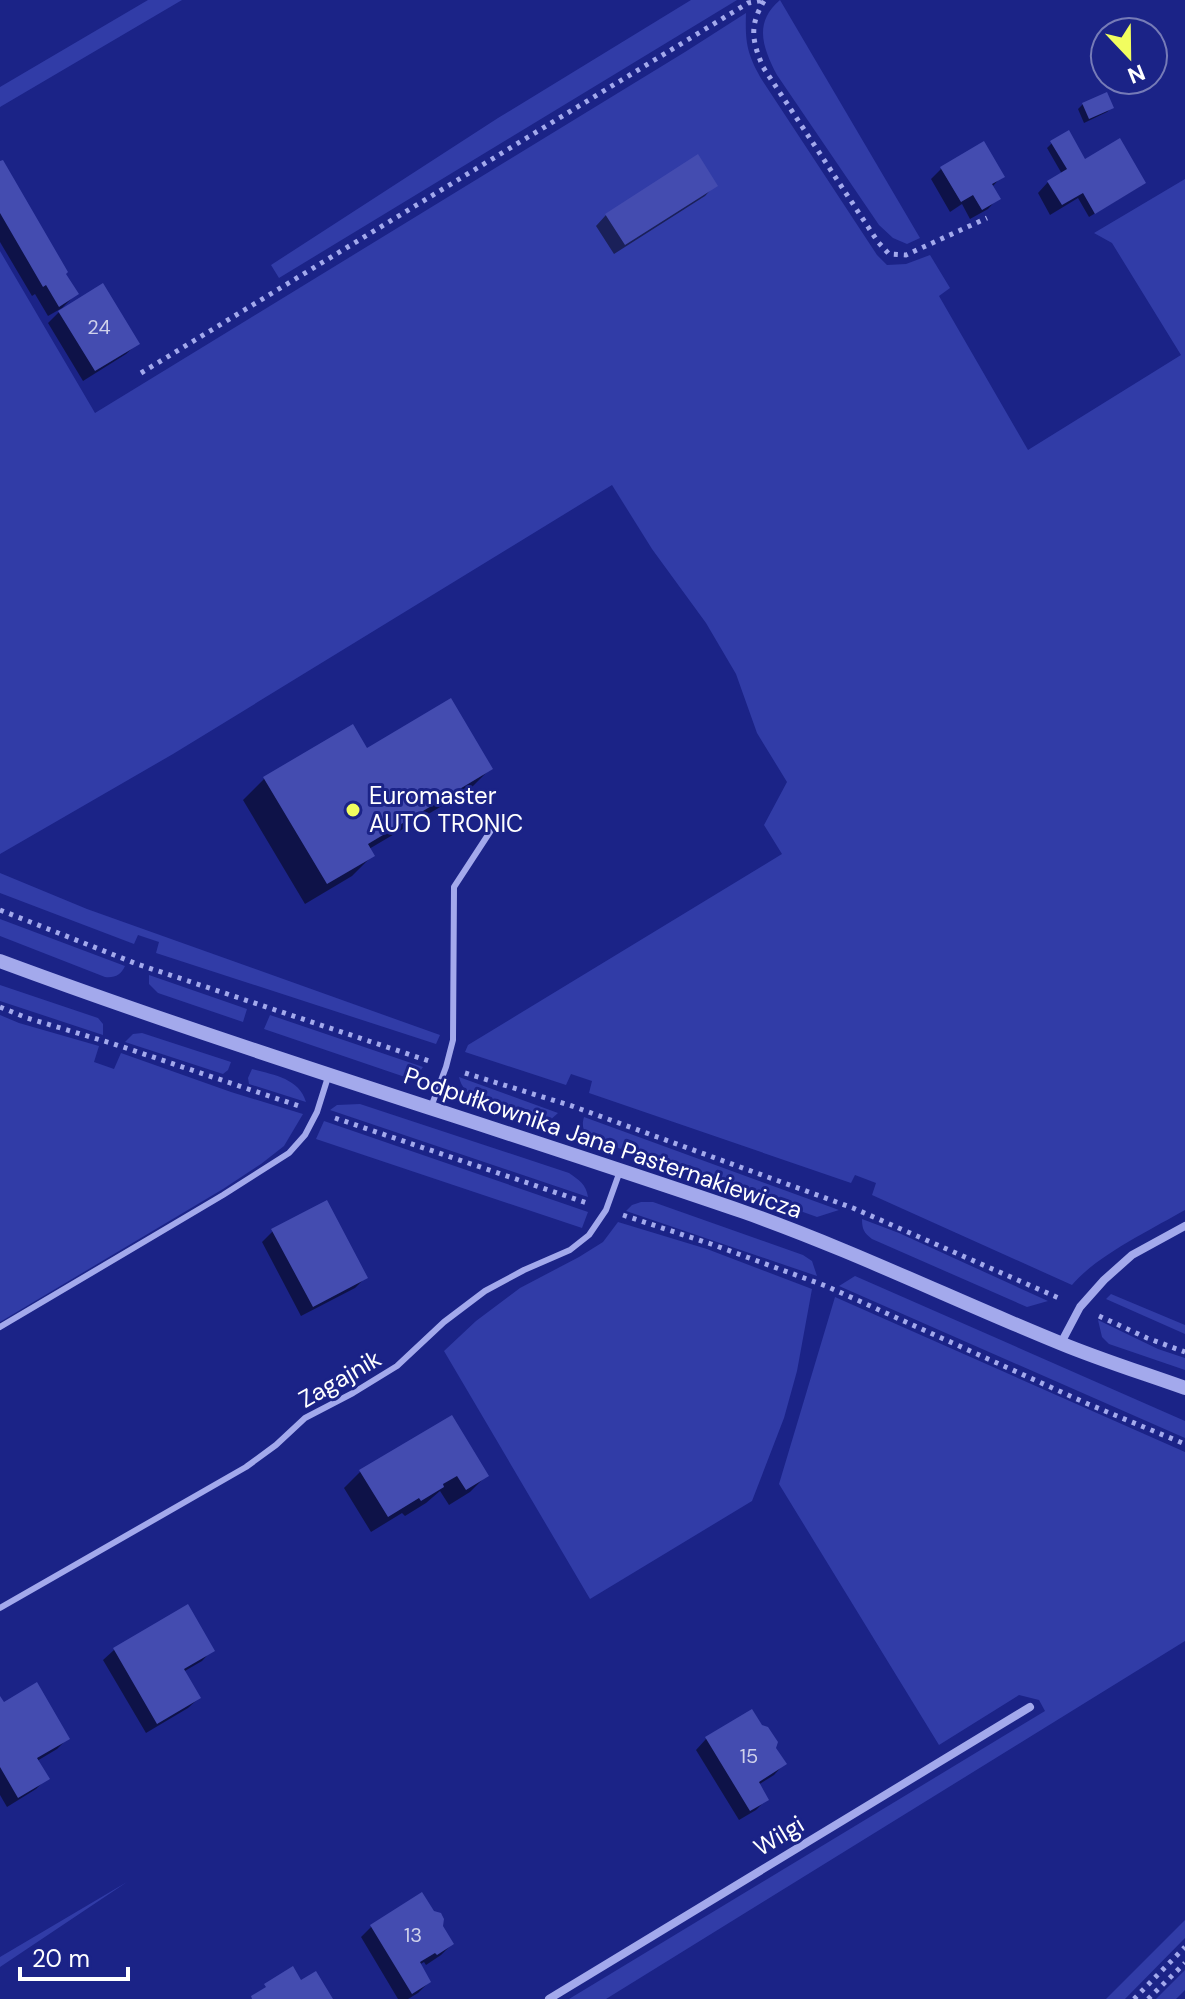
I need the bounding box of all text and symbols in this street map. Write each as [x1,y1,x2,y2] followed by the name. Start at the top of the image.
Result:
[1089,16,1169,96] north arrow
[1123,58,1149,91] text: N
[87,314,111,340] house number: 24
[369,780,523,839] place label: Euromaster AUTO TRONIC
[344,801,362,819] marker: Euromaster AUTO TRONIC
[400,1060,806,1225] street label: Podpułkownika Jana Pasternakiewicza
[293,1343,386,1414] street label: Zagajnik
[740,1743,758,1769] house number: 15
[748,1809,810,1863] street label: Wilgi
[404,1922,422,1948] house number: 13
[20,1931,128,1981] scale bar
[32,1943,90,1974] text: 20 m

